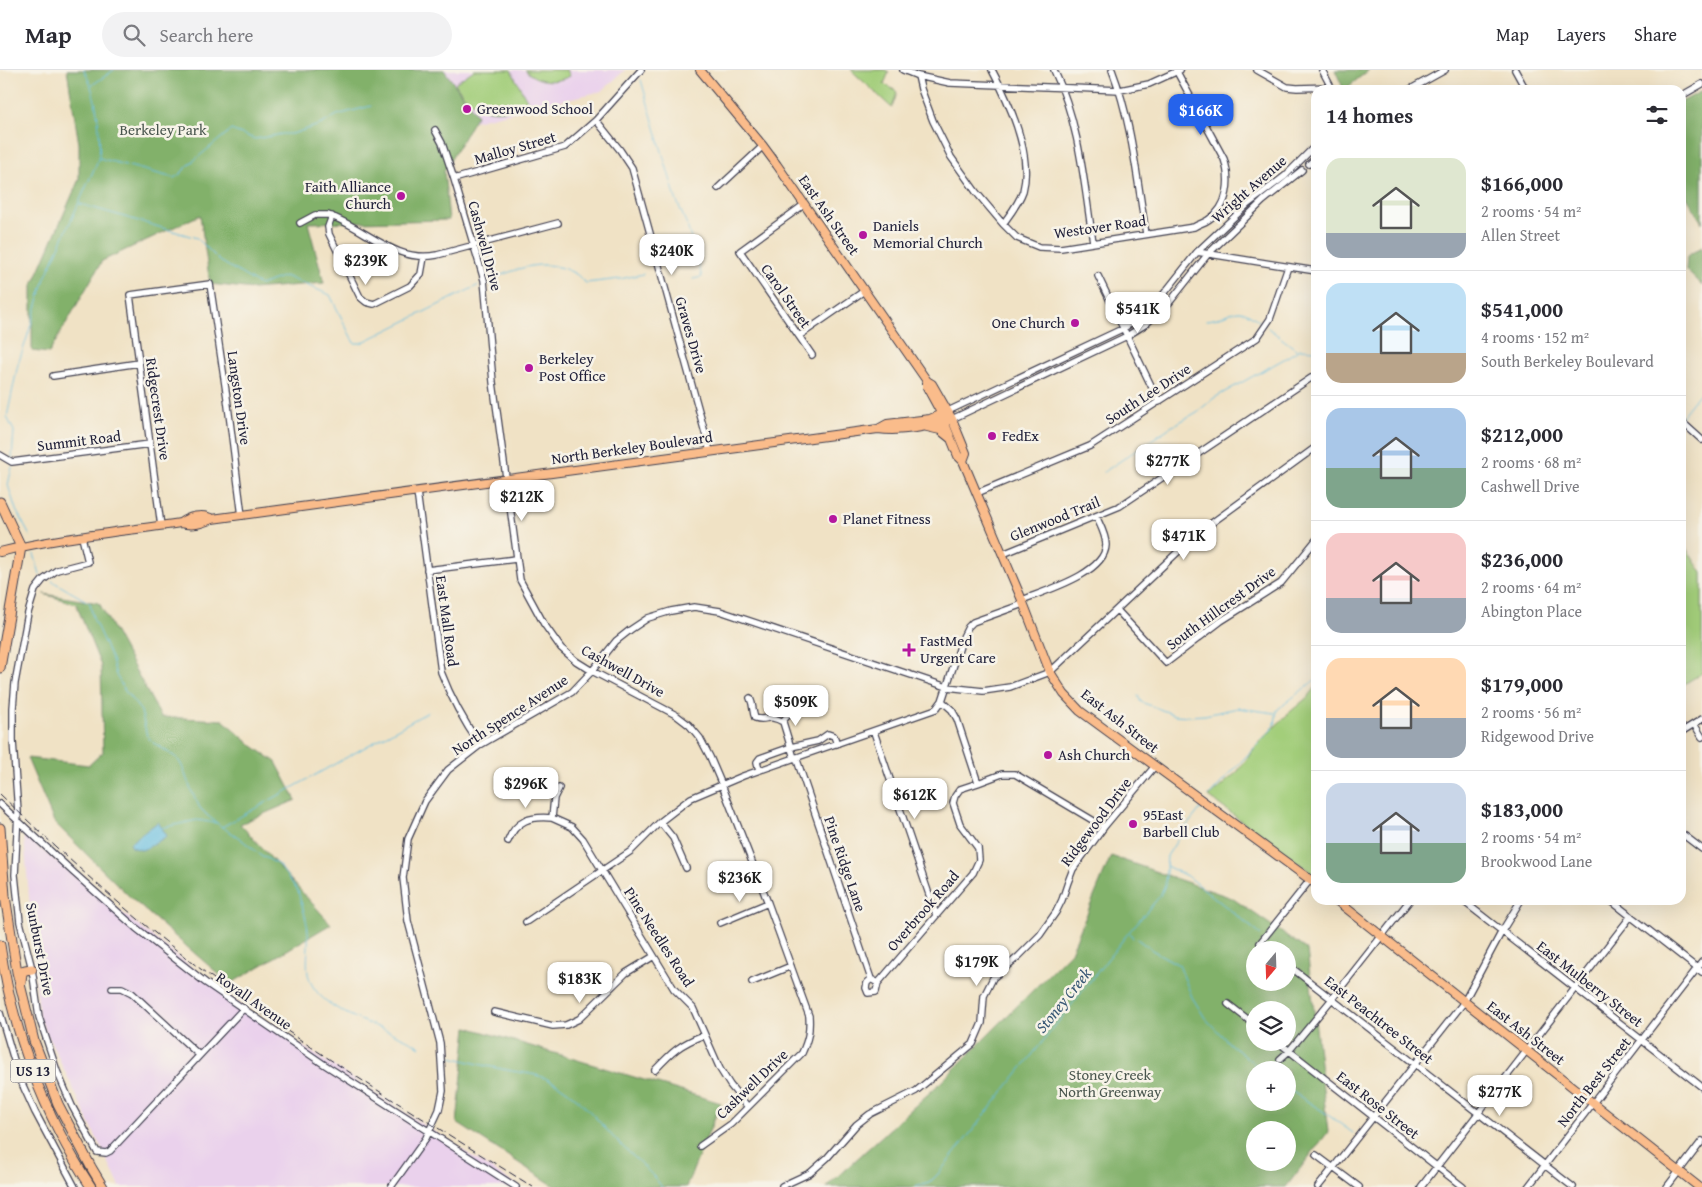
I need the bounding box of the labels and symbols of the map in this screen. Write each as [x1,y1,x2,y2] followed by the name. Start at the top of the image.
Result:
[1166,93,1236,136] pin: $166K
[477,98,593,119] place label: Greenwood School
[461,103,473,115] marker: Greenwood School
[119,119,207,140] park label: Berkeley Park
[472,126,559,169] street label: Malloy Street
[1206,150,1291,227] street label: Wright Avenue
[794,170,865,260] street label: East Ash Street
[305,176,392,214] place label: Faith Alliance Church
[395,190,407,202] marker: Faith Alliance Church
[463,199,508,293] street label: Cashwell Drive
[1053,210,1147,243] street label: Westover Road
[873,215,983,253] place label: Daniels Memorial Church
[857,229,869,241] marker: Daniels Memorial Church
[637,234,707,276] pin: $240K
[331,244,401,286] pin: $239K
[756,259,817,333] street label: Carol Street
[1103,292,1173,334] pin: $541K
[671,294,712,376] street label: Graves Drive
[992,312,1066,333] place label: One Church
[1069,317,1081,329] marker: One Church
[539,348,606,386] place label: Berkeley Post Office
[223,350,256,446] street label: Langston Drive
[141,356,176,461] street label: Ridgecrest Drive
[1101,358,1195,429] street label: South Lee Drive
[523,362,535,374] marker: Berkeley Post Office
[36,425,122,456] street label: Summit Road
[1002,425,1039,446] place label: FedEx
[550,426,714,469] street label: North Berkeley Boulevard
[986,430,998,442] marker: FedEx
[1133,444,1203,486] pin: $277K
[487,480,557,522] pin: $212K
[1007,491,1103,546] street label: Glenwood Trail
[843,508,931,529] place label: Planet Fitness
[827,513,839,525] marker: Planet Fitness
[1149,518,1219,561] pin: $471K
[1162,561,1280,654] street label: South Hillcrest Drive
[431,574,464,668] street label: East Mall Road
[920,630,996,668] place label: FastMed Urgent Care
[578,639,669,702] street label: Cashwell Drive
[902,643,916,657] marker: FastMed Urgent Care
[448,669,572,760] street label: North Spence Avenue
[1077,683,1164,758] street label: East Ash Street
[761,684,831,727] pin: $509K
[1058,744,1131,765] place label: Ash Church
[1042,749,1054,761] marker: Ash Church
[491,766,561,809] pin: $296K
[1055,773,1136,870] street label: Ridgewood Drive
[880,778,950,820] pin: $612K
[1143,804,1220,842] place label: 95East Barbell Club
[819,813,872,914] street label: Pine Ridge Lane
[1127,818,1139,830] marker: 95East Barbell Club
[705,860,775,903] pin: $236K
[882,866,964,956] street label: Overbrook Road
[619,883,699,991] street label: Pine Needles Road
[21,901,60,997] street label: Sunburst Drive
[1533,935,1648,1032] street label: East Mulberry Street
[1246,941,1296,991] north arrow
[942,944,1012,987] pin: $179K
[545,962,615,1004] pin: $183K
[1029,962,1097,1038] water label: Stoney Creek
[212,967,297,1035] street label: Royall Avenue
[1320,970,1439,1069] street label: East Peachtree Street
[1483,995,1570,1070] street label: East Ash Street
[1552,1032,1636,1131] street label: North Best Street
[711,1044,792,1123] street label: Cashwell Drive
[10,1059,56,1082] road number: US 13
[1059,1064,1162,1102] park label: Stoney Creek North Greenway
[1333,1066,1425,1144] street label: East Rose Street
[1465,1074,1535,1117] pin: $277K

